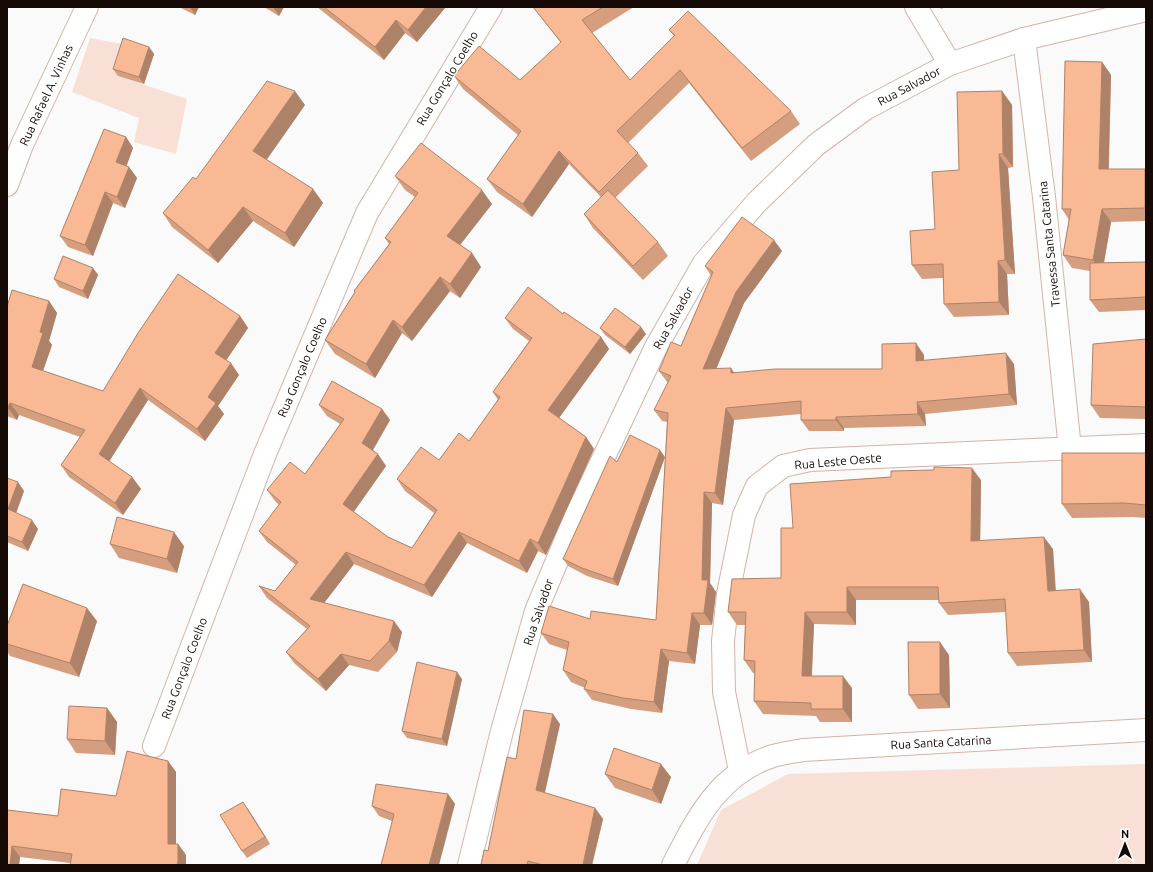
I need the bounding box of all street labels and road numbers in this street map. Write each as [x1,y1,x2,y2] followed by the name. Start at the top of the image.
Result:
[414,28,480,128] street label: Rua Gonçalo Coelho
[17,42,75,148] street label: Rua Rafael A. Vinhas
[875,64,943,108] street label: Rua Salvador
[1036,180,1062,308] street label: Travessa Santa Catarina
[650,284,696,352] street label: Rua Salvador
[275,315,329,419] street label: Rua Gonçalo Coelho
[794,451,882,471] street label: Rua Leste Oeste
[521,577,556,647] street label: Rua Salvador
[159,615,209,721] street label: Rua Gonçalo Coelho
[890,733,992,751] street label: Rua Santa Catarina

